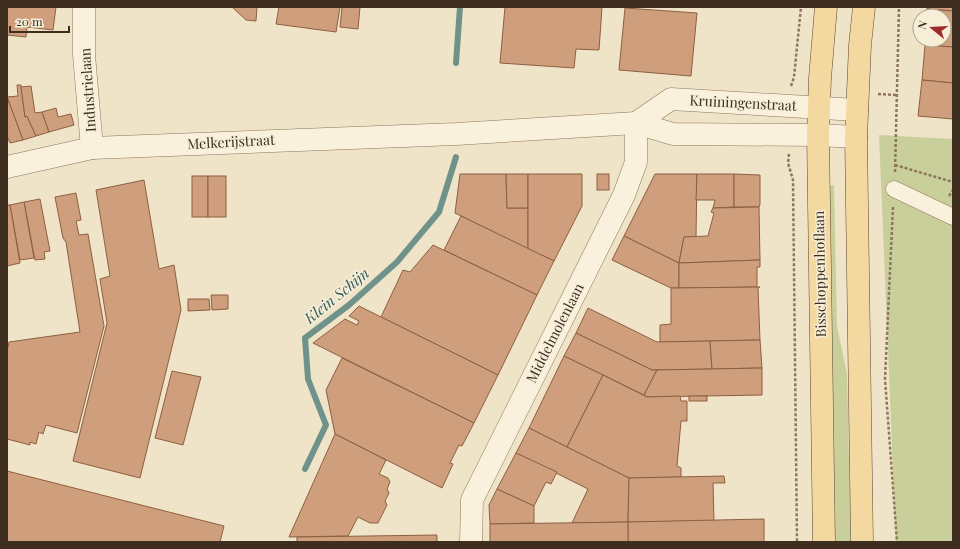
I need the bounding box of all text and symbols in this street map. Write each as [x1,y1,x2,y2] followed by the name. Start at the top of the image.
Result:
[10,8,69,34] scale bar
[912,8,952,48] north arrow
[16,13,43,29] text: 20 m
[914,19,930,31] text: N
[75,47,100,133] street label: Industrielaan
[689,90,798,115] street label: Kruiningenstraat
[187,130,276,153] street label: Melkerijstraat
[809,210,830,337] street label: Bisschoppenhoflaan
[299,263,373,328] water label: Klein Schijn
[521,279,588,386] street label: Middelmolenlaan

